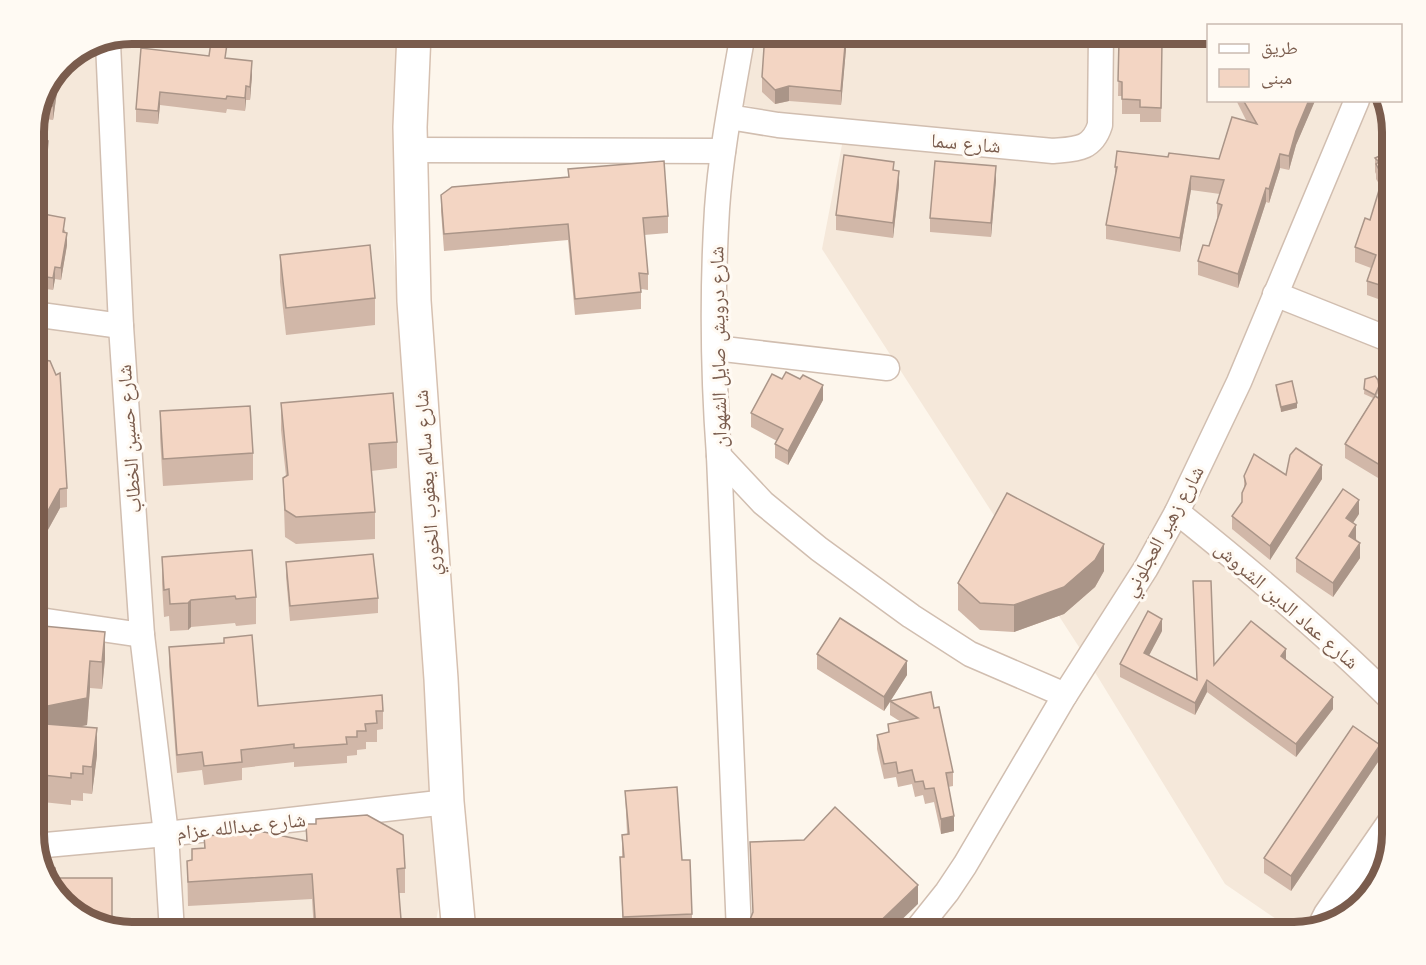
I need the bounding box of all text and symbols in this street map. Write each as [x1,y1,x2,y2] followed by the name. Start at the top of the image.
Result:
[1207,24,1402,102] legend
[1261,36,1298,59] text: طريق
[1261,66,1292,89] text: مبنى
[930,127,1002,159] street label: شارع سما
[703,246,733,448] street label: شارع درويش صايل الشهوان
[111,364,147,514] street label: شارع حسين الخطاب
[408,389,450,577] street label: شارع سالم يعقوب الخوري
[1116,461,1212,603] street label: شارع زهير العجلوني
[1210,535,1364,675] street label: شارع عماد الدين الشروش
[175,806,307,847] street label: شارع عبدالله عزام

